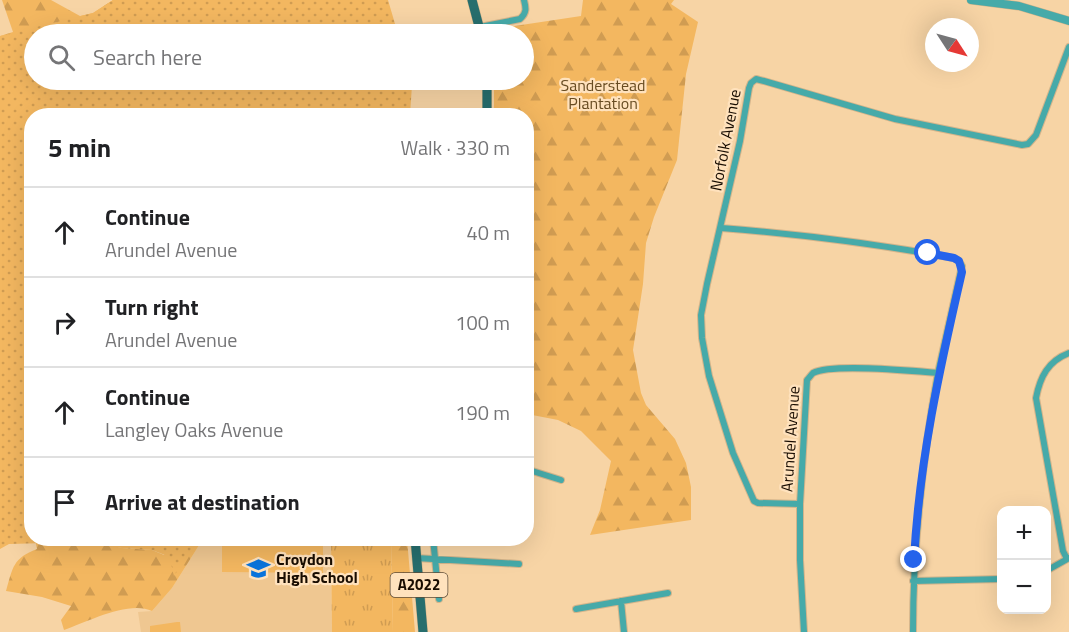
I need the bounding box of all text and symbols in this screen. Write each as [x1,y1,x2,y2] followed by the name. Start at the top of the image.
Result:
[925,18,979,72] north arrow
[24,24,534,90] search box
[93,40,202,74] text: Search here
[45,41,78,74] icon: search
[561,73,645,115] park label: Sanderstead Plantation
[703,87,747,193] street label: Norfolk Avenue
[48,128,111,167] text: 5 min
[401,132,510,163] text: Walk · 330 m
[105,200,190,234] text: Continue
[48,216,81,249] icon: ahead
[466,217,510,248] text: 40 m
[105,234,237,265] text: Arundel Avenue
[914,239,940,265] route start
[105,290,199,324] text: Turn right
[48,306,81,339] icon: right
[455,307,510,338] text: 100 m
[105,324,237,355] text: Arundel Avenue
[105,380,190,414] text: Continue
[774,385,806,493] street label: Arundel Avenue
[48,396,81,429] icon: ahead
[455,397,510,428] text: 190 m
[105,414,283,445] text: Langley Oaks Avenue
[105,485,300,519] text: Arrive at destination
[48,486,81,519] icon: arrive
[997,506,1051,614] map controls
[997,506,1051,560] button: +
[900,546,926,572] route end
[276,547,358,589] place label: Croydon High School
[245,555,271,581] school or university icon: Croydon High School
[997,560,1051,614] button: −
[390,573,448,597] road number: A2022

